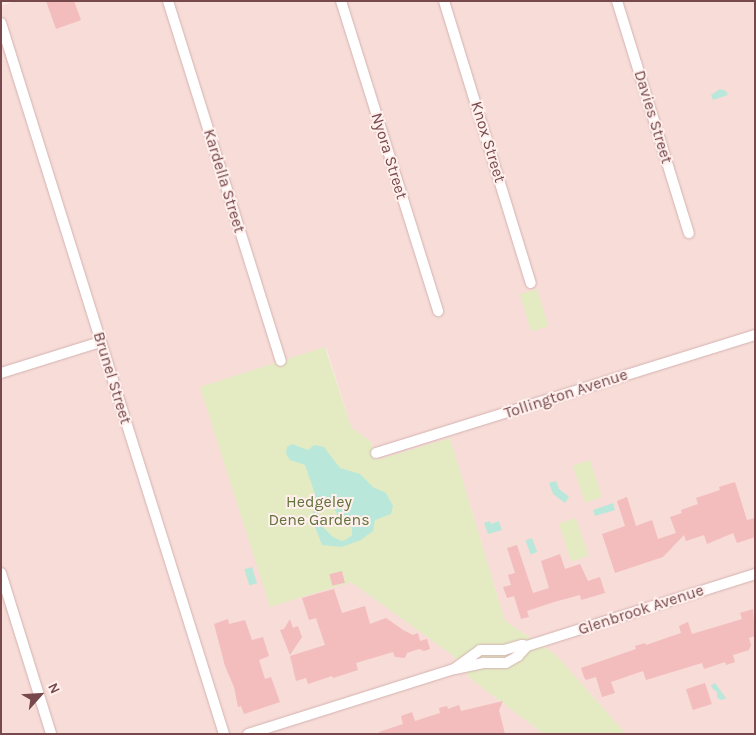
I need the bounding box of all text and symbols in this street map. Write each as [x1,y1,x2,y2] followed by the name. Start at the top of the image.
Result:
[630,68,676,166] street label: Davies Street
[467,99,509,185] street label: Knox Street
[367,110,411,202] street label: Nyora Street
[199,127,249,235] street label: Kardella Street
[89,330,135,426] street label: Brunel Street
[502,365,630,423] street label: Tollington Avenue
[268,492,370,530] park label: Hedgeley Dene Gardens
[576,581,706,639] street label: Glenbrook Avenue
[15,670,65,720] north arrow
[44,680,64,696] text: N

